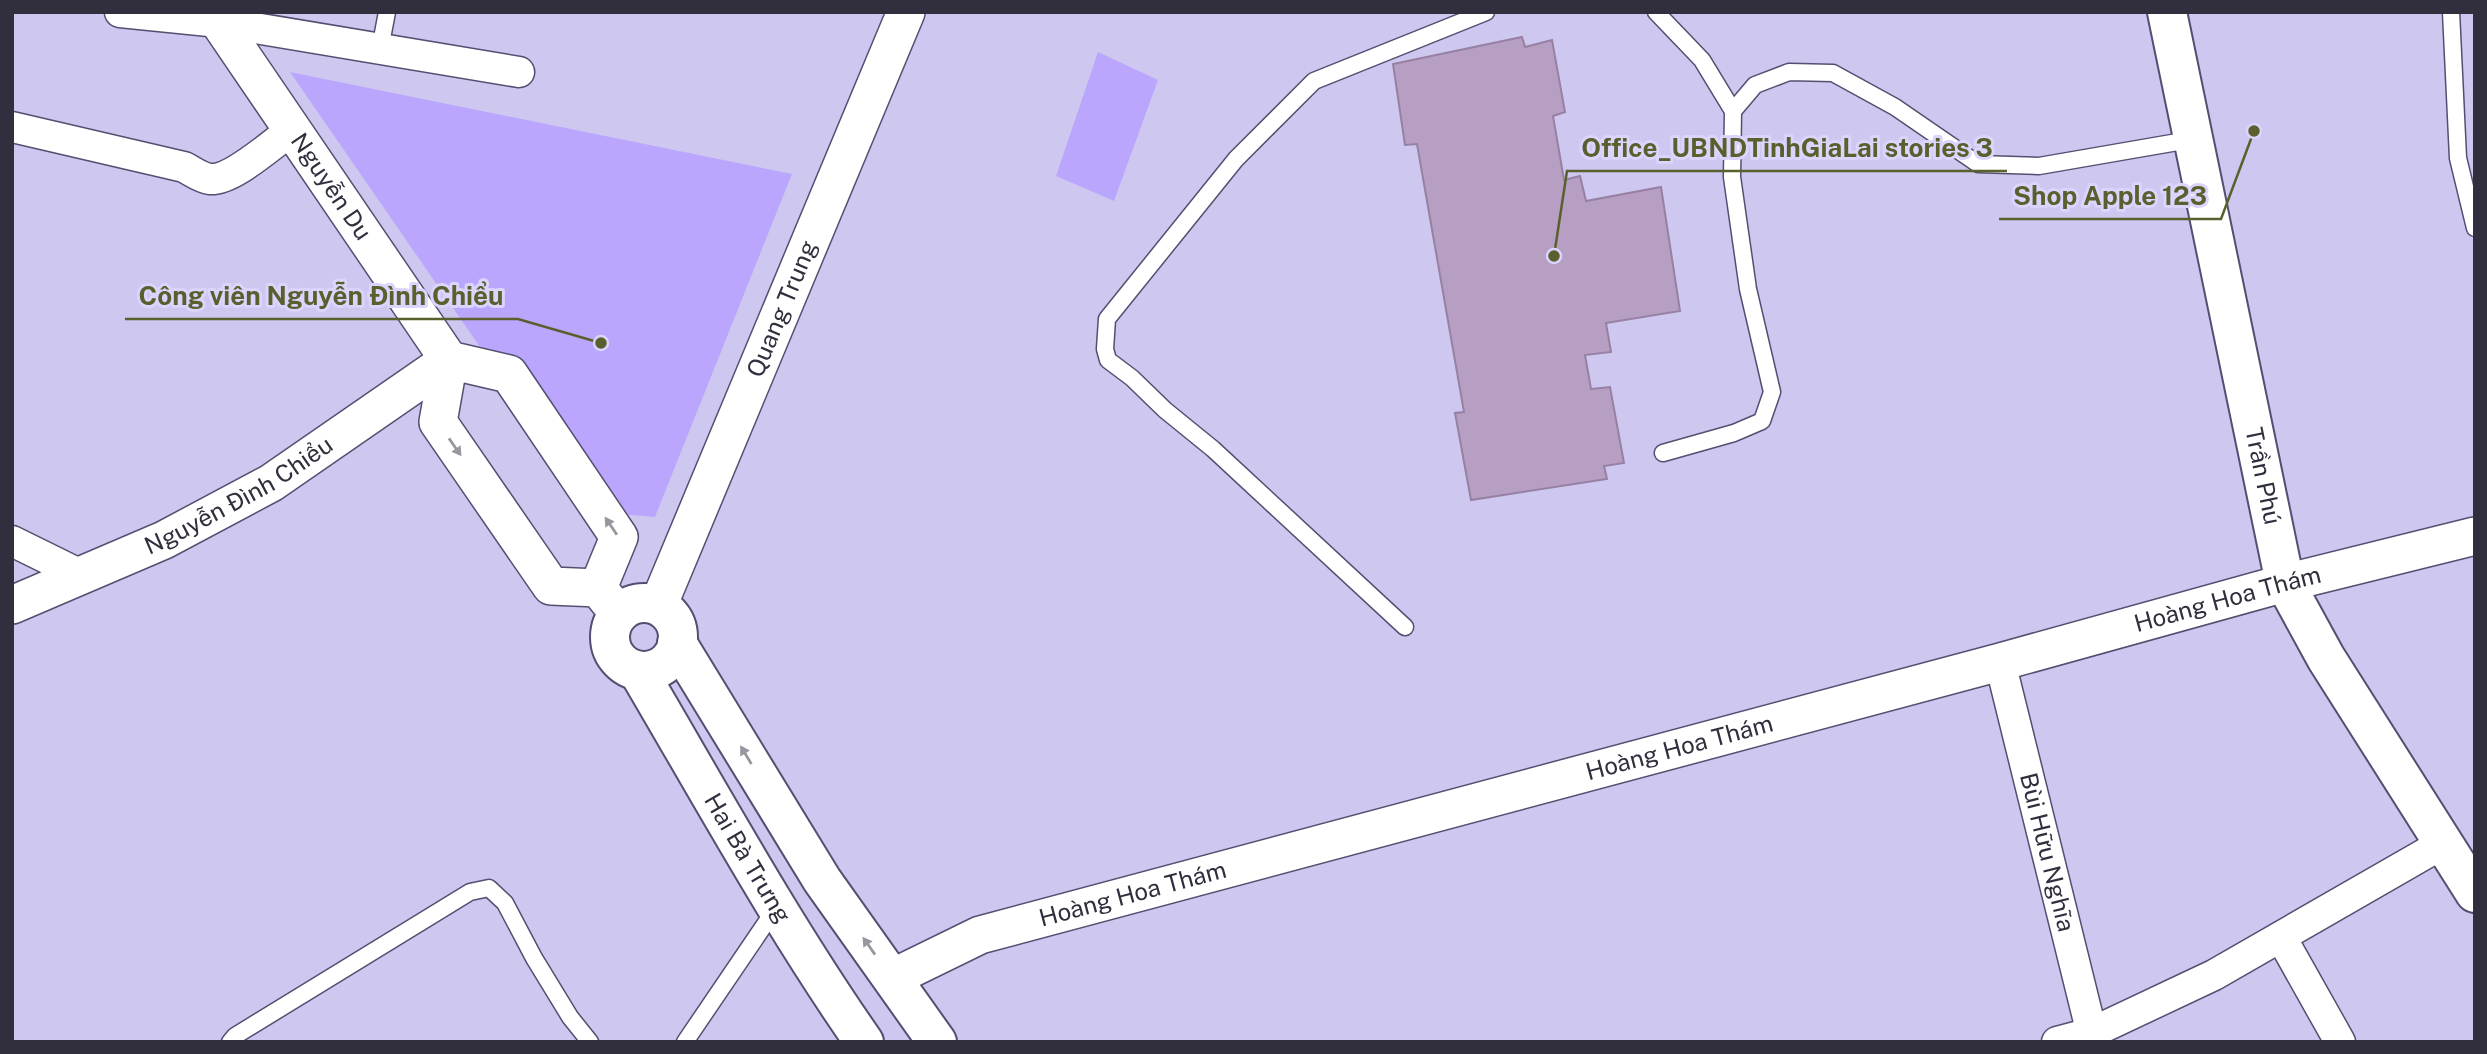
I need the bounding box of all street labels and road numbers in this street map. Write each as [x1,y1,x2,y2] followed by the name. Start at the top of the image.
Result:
[286,127,378,245] street label: Nguyễn Du
[740,236,822,381] street label: Quang Trung
[2240,425,2288,527] street label: Trần Phú
[140,430,337,560] street label: Nguyễn Đình Chiểu
[2131,560,2324,637] street label: Hoàng Hoa Thám
[1583,708,1776,785] street label: Hoàng Hoa Thám
[2015,770,2081,934] street label: Bùi Hữu Nghĩa
[699,788,798,928] street label: Hai Bà Trưng
[1036,855,1229,932] street label: Hoàng Hoa Thám

